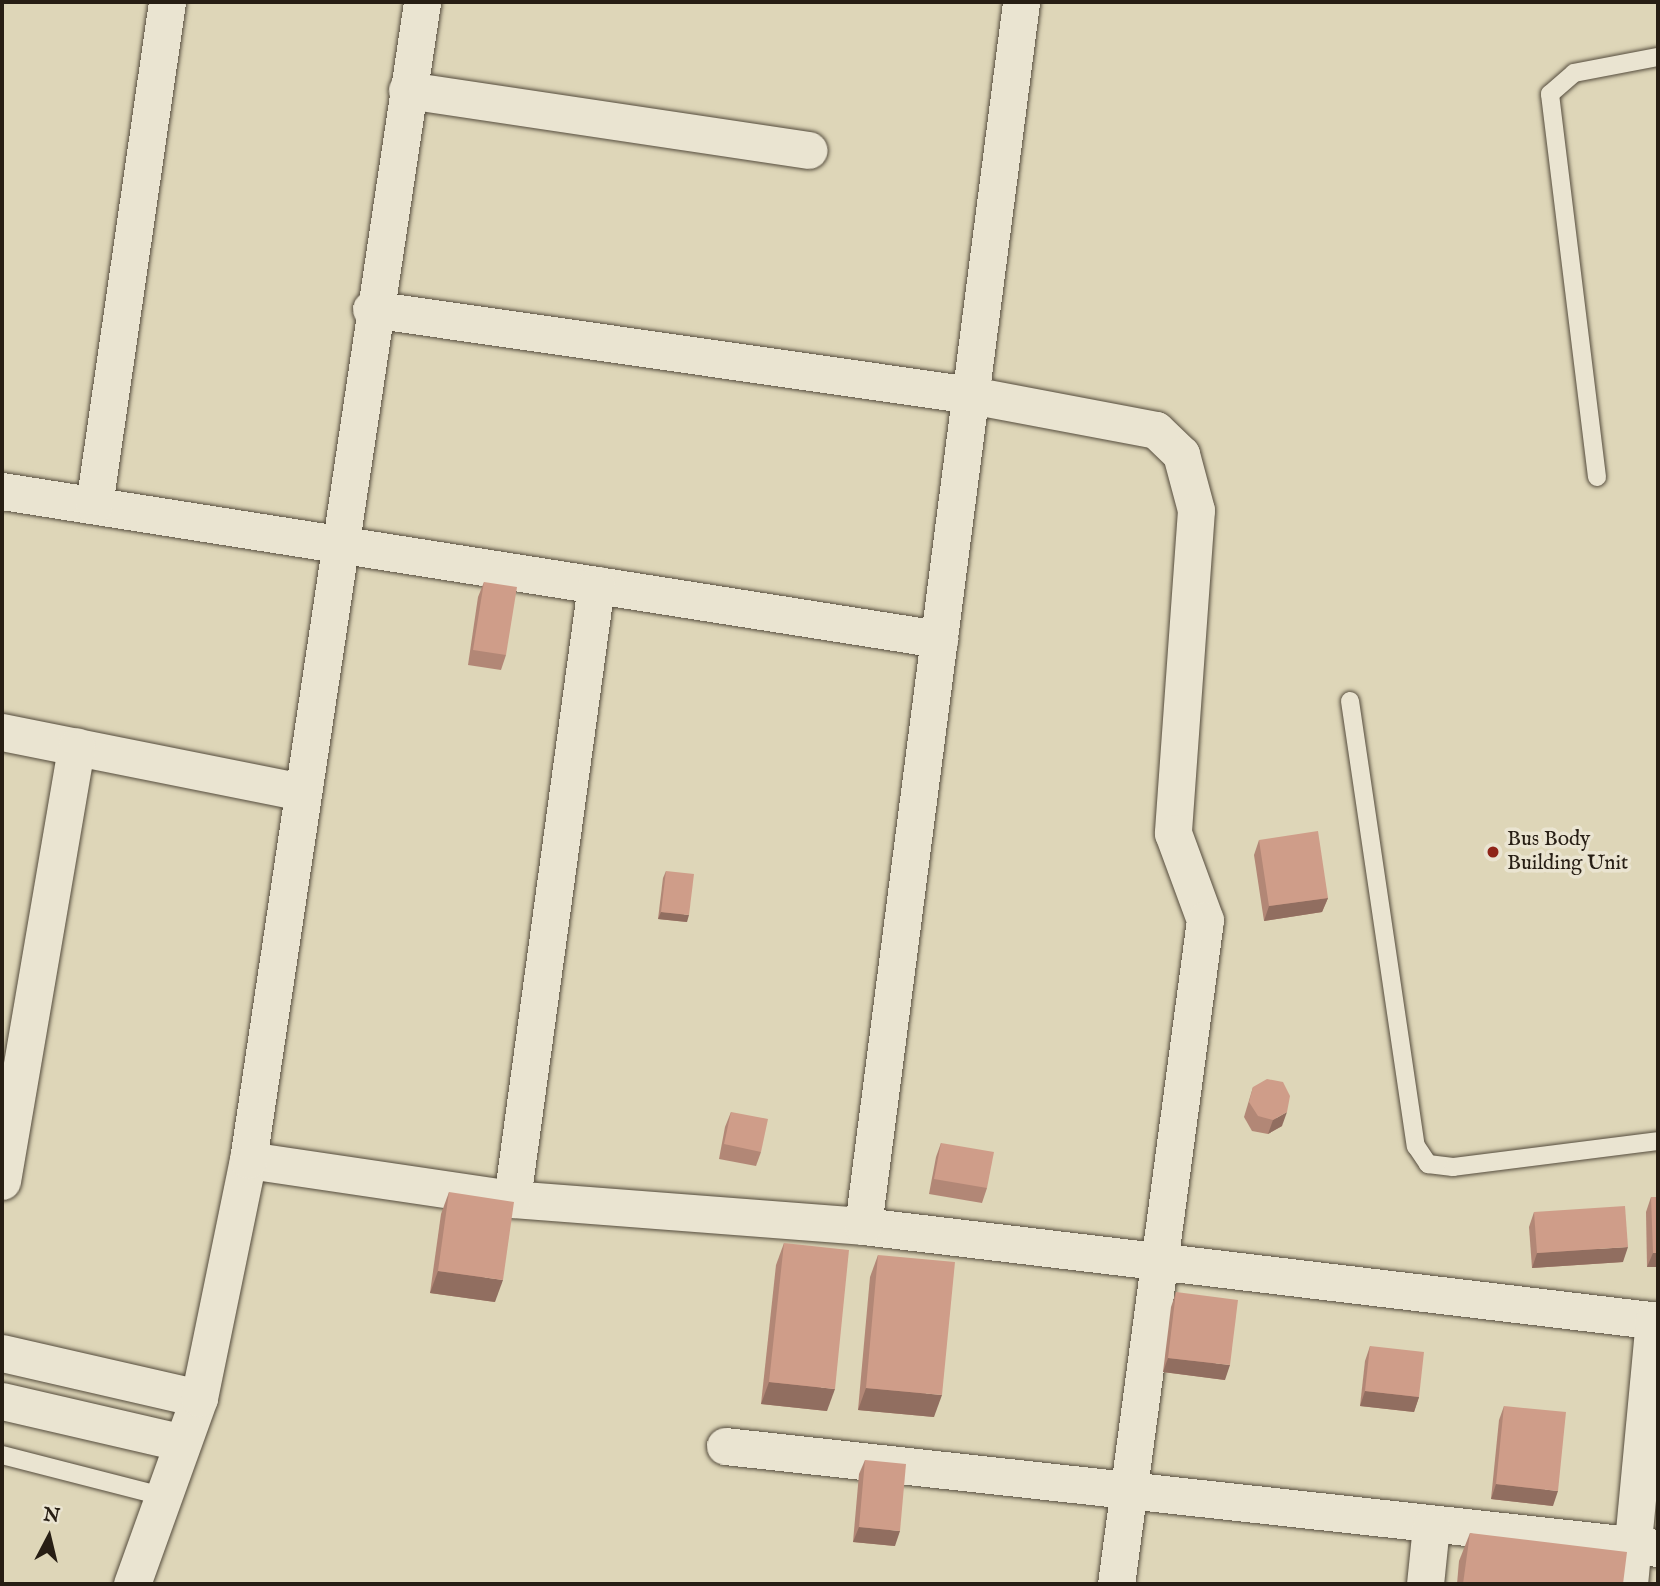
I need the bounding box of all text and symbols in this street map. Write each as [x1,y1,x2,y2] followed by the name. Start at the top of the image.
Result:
[1507,827,1628,877] place label: Bus Body Building Unit
[1485,844,1501,860] marker: Bus Body Building Unit
[14,1502,84,1572] north arrow
[42,1503,61,1529] text: N

